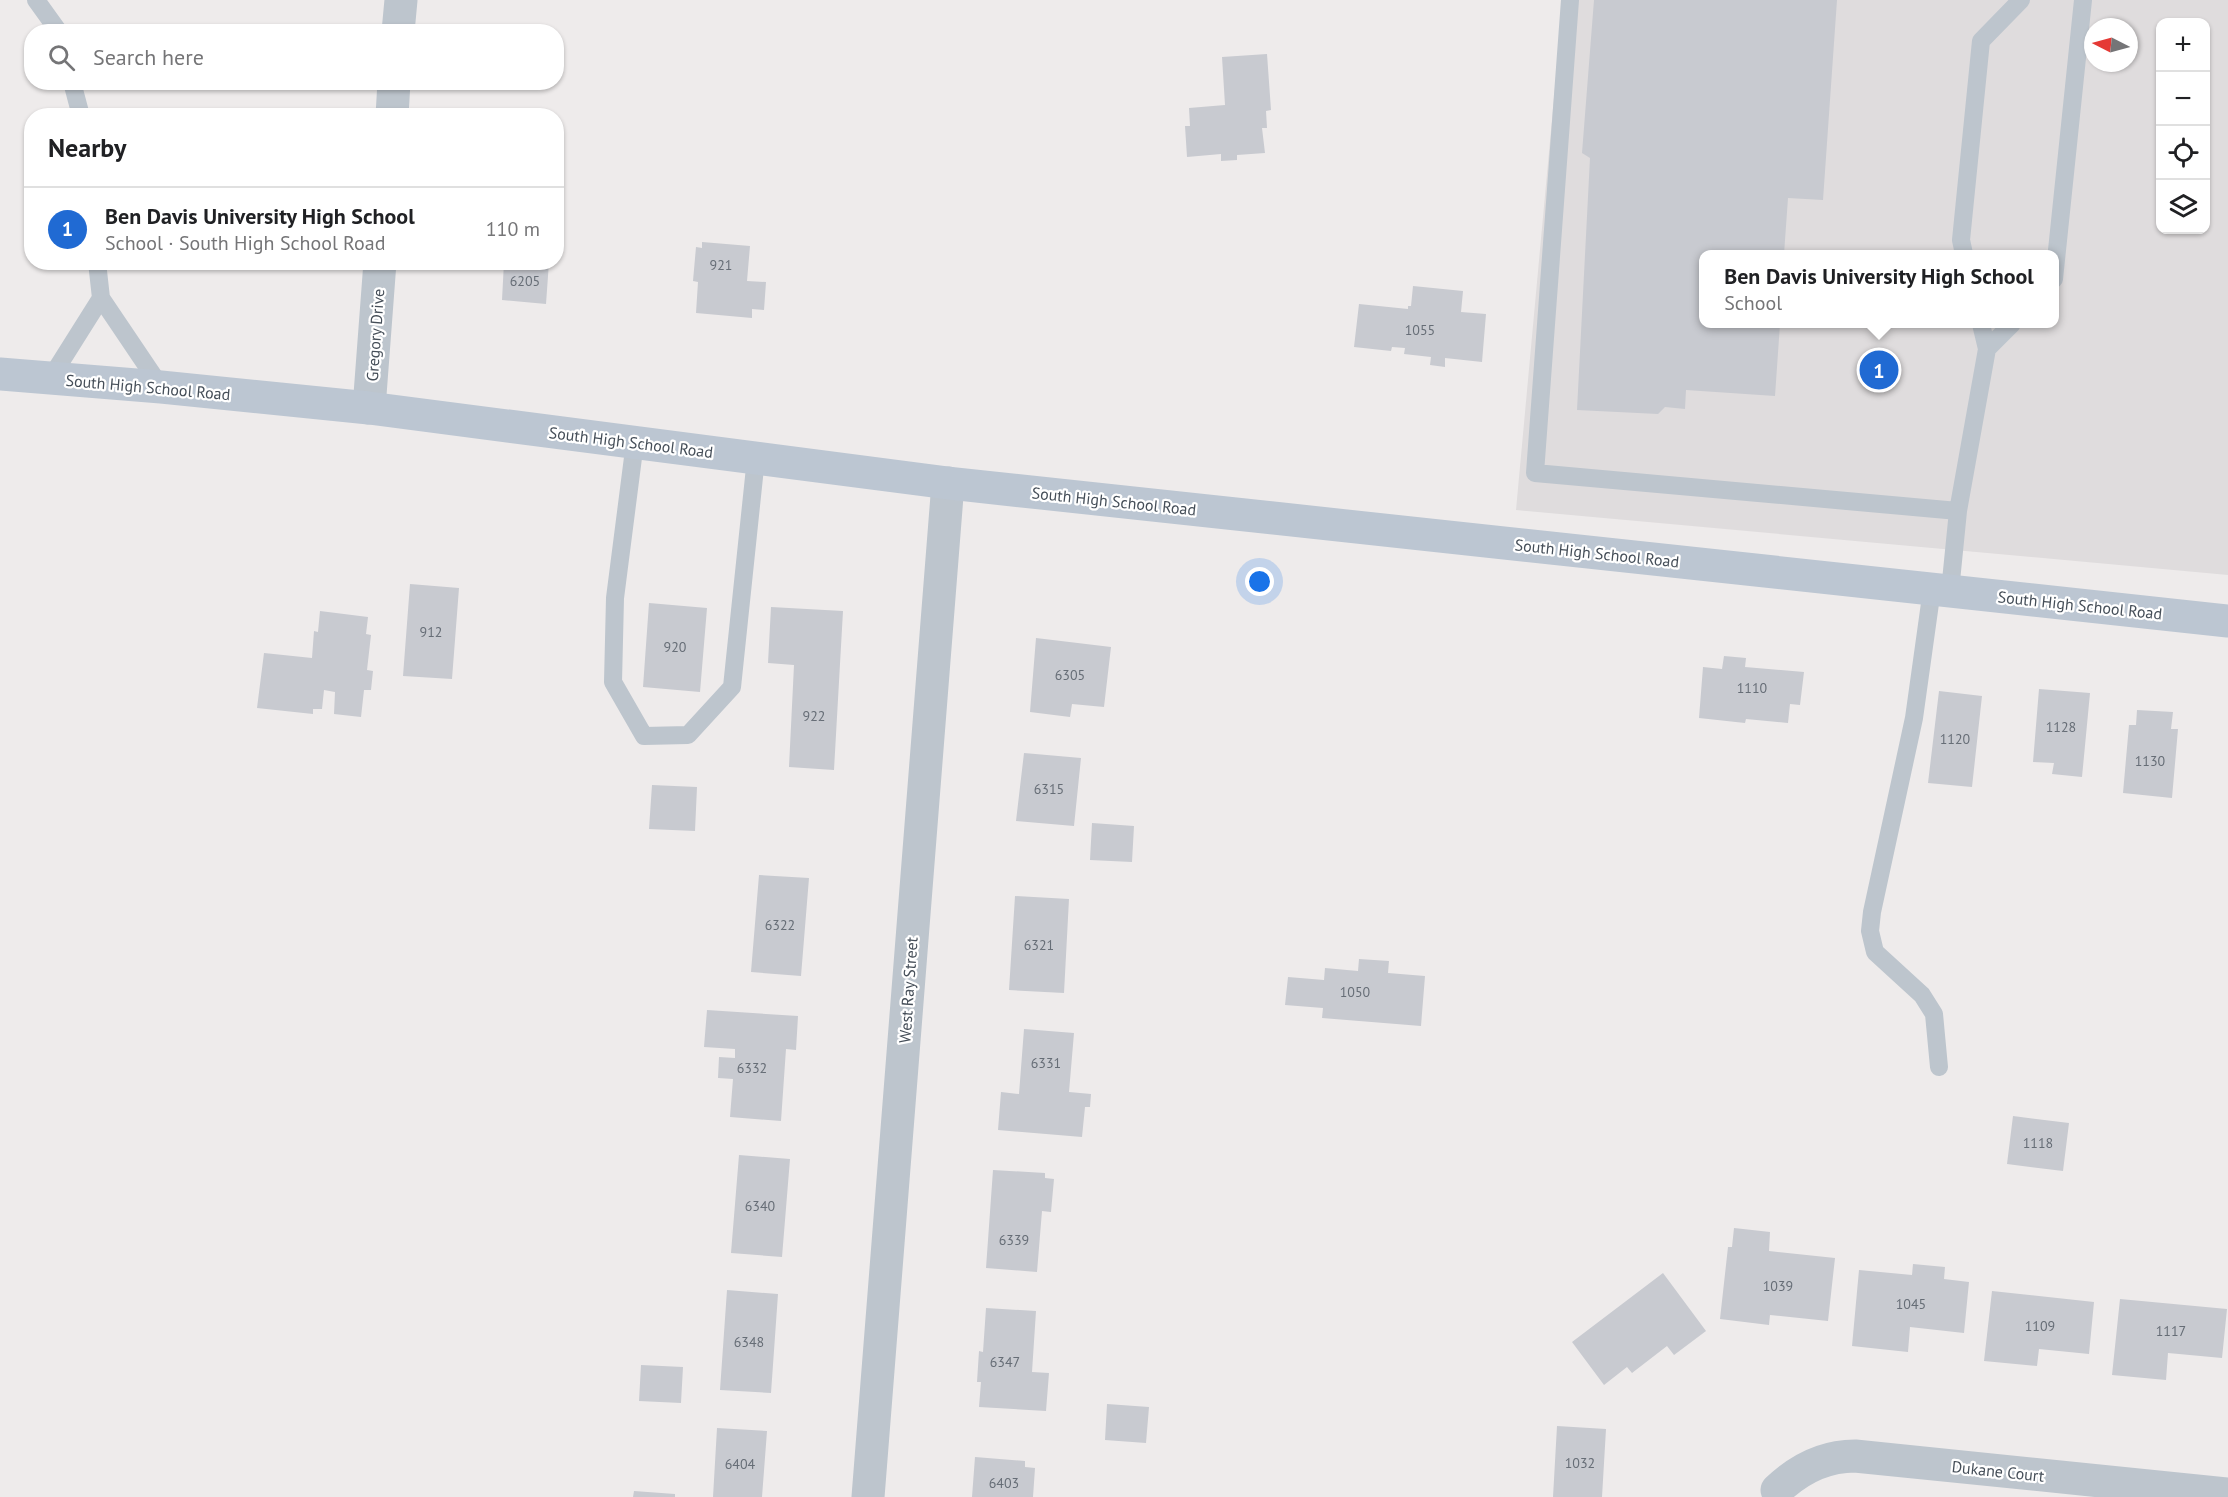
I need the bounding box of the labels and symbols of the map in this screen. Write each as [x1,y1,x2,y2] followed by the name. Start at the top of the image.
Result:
[2084,18,2138,72] north arrow
[710,256,732,274] house number: 921
[510,272,540,290] house number: 6205
[362,288,388,382] street label: Gregory Drive
[1405,321,1435,339] house number: 1055
[1860,348,1898,392] pin: 1
[65,370,231,404] street label: South High School Road
[548,422,714,462] street label: South High School Road
[1031,482,1197,520] street label: South High School Road
[1514,534,1680,572] street label: South High School Road
[1245,567,1274,596] your location
[1997,586,2163,624] street label: South High School Road
[420,623,442,641] house number: 912
[664,638,687,656] house number: 920
[1055,666,1085,684] house number: 6305
[1737,679,1768,697] house number: 1110
[803,707,825,725] house number: 922
[2046,718,2076,736] house number: 1128
[1940,730,1971,748] house number: 1120
[2135,752,2166,770] house number: 1130
[1034,780,1064,798] house number: 6315
[765,916,795,934] house number: 6322
[894,936,922,1044] street label: West Ray Street
[1024,936,1054,954] house number: 6321
[1340,983,1371,1001] house number: 1050
[1031,1054,1061,1072] house number: 6331
[737,1059,767,1077] house number: 6332
[2023,1134,2053,1152] house number: 1118
[745,1197,776,1215] house number: 6340
[999,1231,1029,1249] house number: 6339
[1763,1277,1793,1295] house number: 1039
[1896,1295,1926,1313] house number: 1045
[2025,1317,2055,1335] house number: 1109
[2156,1322,2186,1340] house number: 1117
[734,1333,764,1351] house number: 6348
[990,1353,1020,1371] house number: 6347
[1565,1454,1595,1472] house number: 1032
[725,1455,756,1473] house number: 6404
[1951,1456,2046,1486] street label: Dukane Court
[989,1474,1019,1492] house number: 6403

